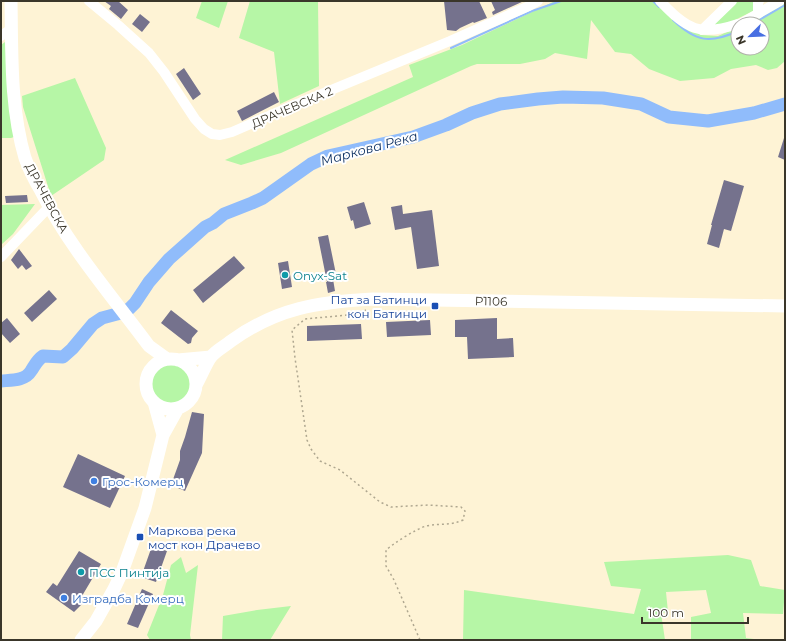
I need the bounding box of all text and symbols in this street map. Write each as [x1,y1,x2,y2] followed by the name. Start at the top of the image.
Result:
[730,16,770,56] north arrow
[733,33,749,47] text: N
[249,83,335,131] street label: ДРАЧЕВСКА 2
[319,127,419,169] water label: Маркова Река
[22,160,72,236] street label: ДРАЧЕВСКА
[293,268,347,283] place label: Onyx-Sat
[280,270,290,280] marker: Onyx-Sat
[331,292,427,321] place label: Пат за Батинци кон Батинци
[475,293,507,309] street label: P1106
[430,301,440,311] marker: Пат за Батинци кон Батинци
[102,474,184,489] place label: Грос-Комерц
[89,476,99,486] marker: Грос-Комерц
[148,523,261,552] place label: Маркова река мост кон Драчево
[135,532,145,542] marker: Маркова река мост кон Драчево
[89,565,169,580] place label: ПСС Пинтија
[76,567,86,577] marker: ПСС Пинтија
[72,591,184,606] place label: Изградба Комерц
[59,593,69,603] marker: Изградба Комерц
[642,599,748,625] scale bar
[648,605,684,620] text: 100 m

